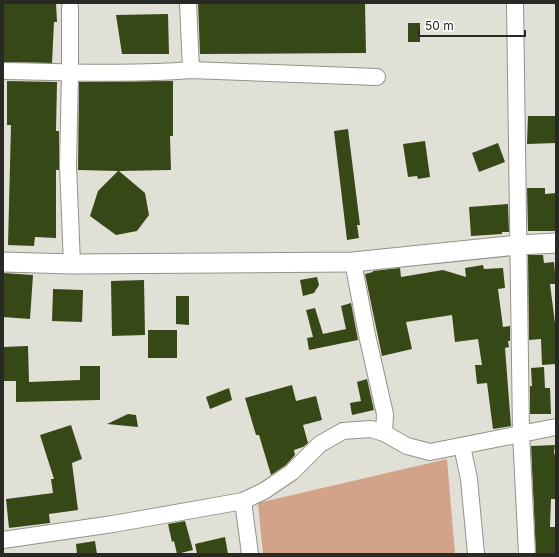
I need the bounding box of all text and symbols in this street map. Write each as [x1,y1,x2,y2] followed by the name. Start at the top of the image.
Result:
[419,12,525,38] scale bar
[425,18,454,33] text: 50 m

